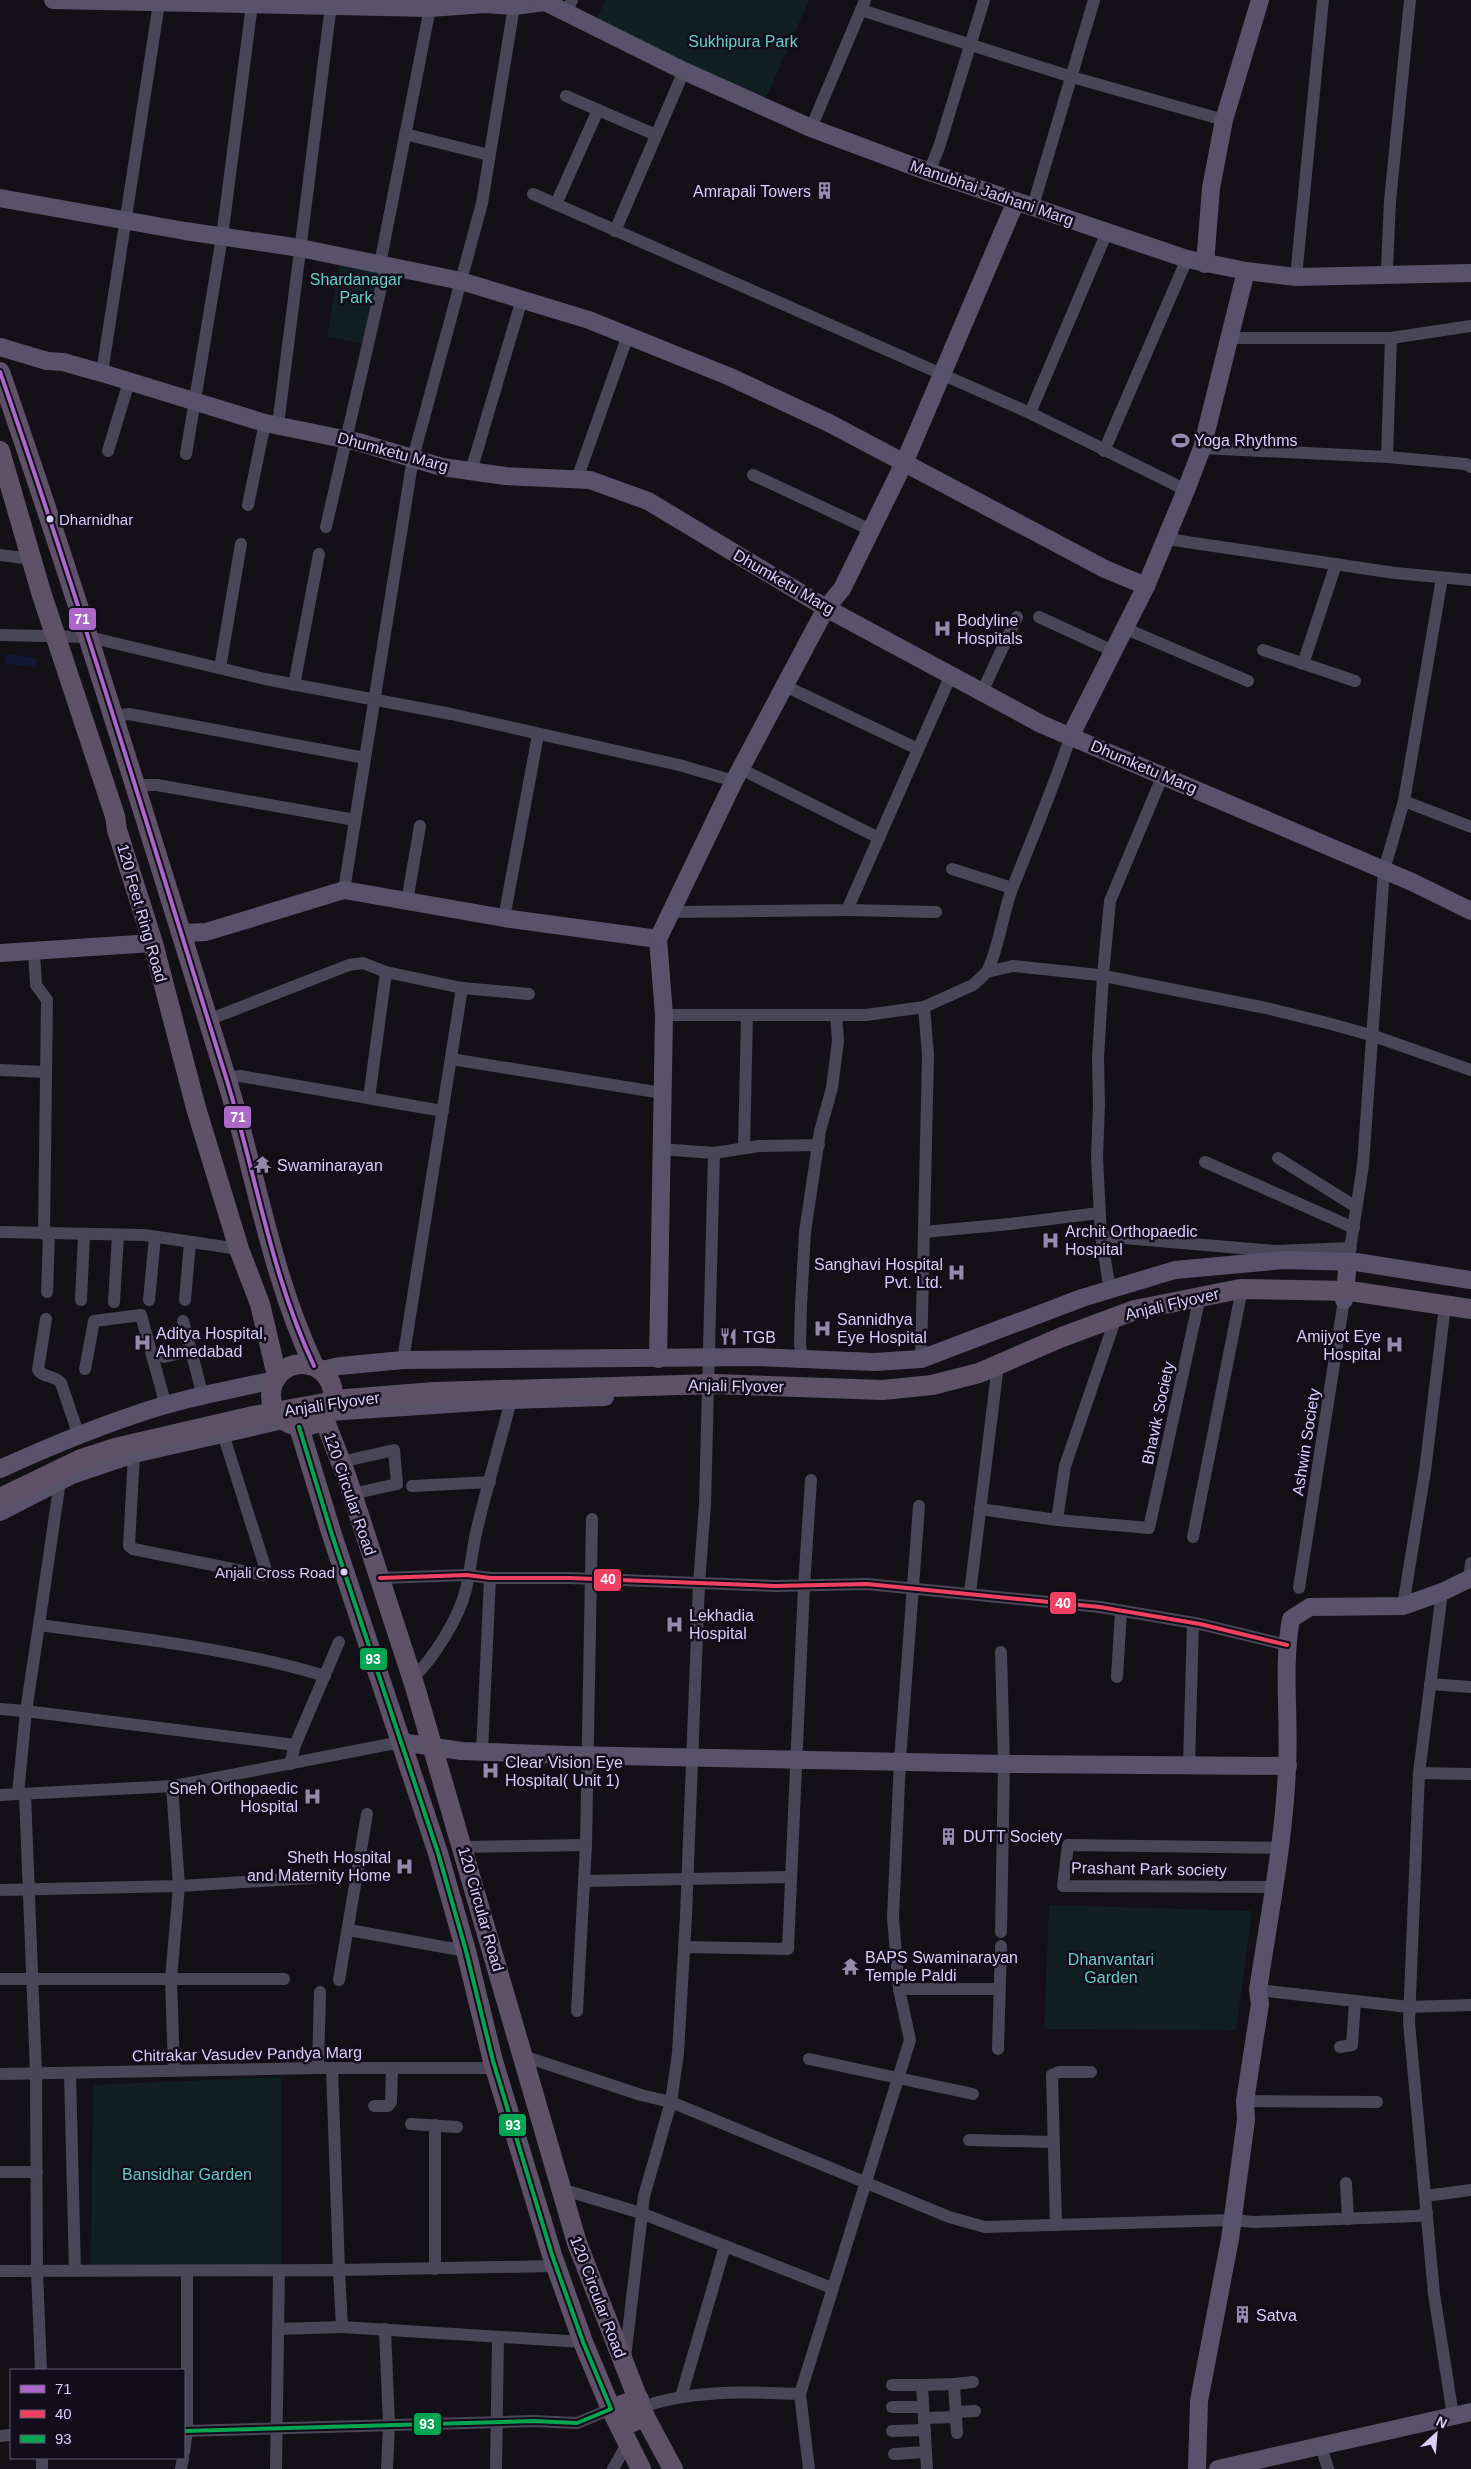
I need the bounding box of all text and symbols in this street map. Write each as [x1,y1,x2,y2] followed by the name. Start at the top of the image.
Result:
[688,33,799,50] park label: Sukhipura Park
[908,157,1076,229] street label: Manubhai Jadhani Marg
[815,181,835,201] building icon: Amrapali Towers
[693,183,811,200] place label: Amrapali Towers
[310,271,403,306] park label: Shardanagar Park
[336,429,450,475] street label: Dhumketu Marg
[1170,430,1190,450] sports icon: Yoga Rhythms
[1194,432,1297,449] place label: Yoga Rhythms
[59,511,133,528] place label: Dharnidhar
[45,514,55,524] marker: Dharnidhar
[730,546,838,618] street label: Dhumketu Marg
[68,607,97,631] line badge: 71
[74,611,90,627] text: 71
[957,612,1023,647] place label: Bodyline Hospitals
[933,619,953,639] hospital icon: Bodyline Hospitals
[1088,737,1200,797] street label: Dhumketu Marg
[114,842,170,984] street label: 120 Feet Ring Road
[223,1105,252,1129] line badge: 71
[230,1109,246,1125] text: 71
[253,1155,273,1175] temple icon: Swaminarayan
[277,1157,383,1174] place label: Swaminarayan
[1065,1223,1198,1258] place label: Archit Orthopaedic Hospital
[1041,1230,1061,1250] hospital icon: Archit Orthopaedic Hospital
[814,1256,943,1291] place label: Sanghavi Hospital Pvt. Ltd.
[947,1263,967,1283] hospital icon: Sanghavi Hospital Pvt. Ltd.
[1123,1285,1221,1323] street label: Anjali Flyover
[837,1311,927,1346] place label: Sannidhya Eye Hospital
[813,1318,833,1338] hospital icon: Sannidhya Eye Hospital
[156,1325,267,1360] place label: Aditya Hospital, Ahmedabad
[719,1327,739,1347] restaurant icon: TGB
[1297,1328,1381,1363] place label: Amijyot Eye Hospital
[743,1329,776,1346] place label: TGB
[132,1332,152,1352] hospital icon: Aditya Hospital, Ahmedabad
[1385,1335,1405,1355] hospital icon: Amijyot Eye Hospital
[1139,1360,1177,1466] street label: Bhavik Society
[688,1377,785,1395] street label: Anjali Flyover
[1289,1387,1323,1497] street label: Ashwin Society
[283,1389,381,1419] street label: Anjali Flyover
[321,1430,379,1558] street label: 120 Circular Road
[215,1564,335,1581] place label: Anjali Cross Road
[339,1567,349,1577] marker: Anjali Cross Road
[593,1568,622,1592] line badge: 40
[600,1571,616,1587] text: 40
[1049,1591,1077,1615] line badge: 40
[1055,1595,1071,1611] text: 40
[689,1607,754,1642] place label: Lekhadia Hospital
[665,1614,685,1634] hospital icon: Lekhadia Hospital
[359,1647,388,1671] line badge: 93
[365,1651,381,1667] text: 93
[505,1754,623,1789] place label: Clear Vision Eye Hospital( Unit 1)
[481,1761,501,1781] hospital icon: Clear Vision Eye Hospital( Unit 1)
[169,1780,298,1815] place label: Sneh Orthopaedic Hospital
[302,1787,322,1807] hospital icon: Sneh Orthopaedic Hospital
[939,1826,959,1846] building icon: DUTT Society
[963,1828,1062,1845] place label: DUTT Society
[455,1845,507,1973] street label: 120 Circular Road
[247,1849,391,1884] place label: Sheth Hospital and Maternity Home
[395,1856,415,1876] hospital icon: Sheth Hospital and Maternity Home
[1071,1859,1227,1879] street label: Prashant Park society
[865,1949,1018,1984] place label: BAPS Swaminarayan Temple Paldi
[1068,1951,1154,1986] park label: Dhanvantari Garden
[841,1956,861,1976] temple icon: BAPS Swaminarayan Temple Paldi
[132,2043,362,2065] street label: Chitrakar Vasudev Pandya Marg
[498,2113,527,2137] line badge: 93
[505,2117,521,2133] text: 93
[122,2166,252,2183] park label: Bansidhar Garden
[567,2234,629,2360] street label: 120 Circular Road
[1232,2305,1252,2325] building icon: Satva
[1256,2307,1297,2324] place label: Satva
[10,2369,185,2459] legend
[55,2380,72,2397] text: 71
[55,2405,72,2422] text: 40
[1411,2409,1461,2459] north arrow
[413,2412,442,2436] line badge: 93
[1434,2413,1450,2432] text: N
[419,2416,435,2432] text: 93
[55,2430,72,2447] text: 93

